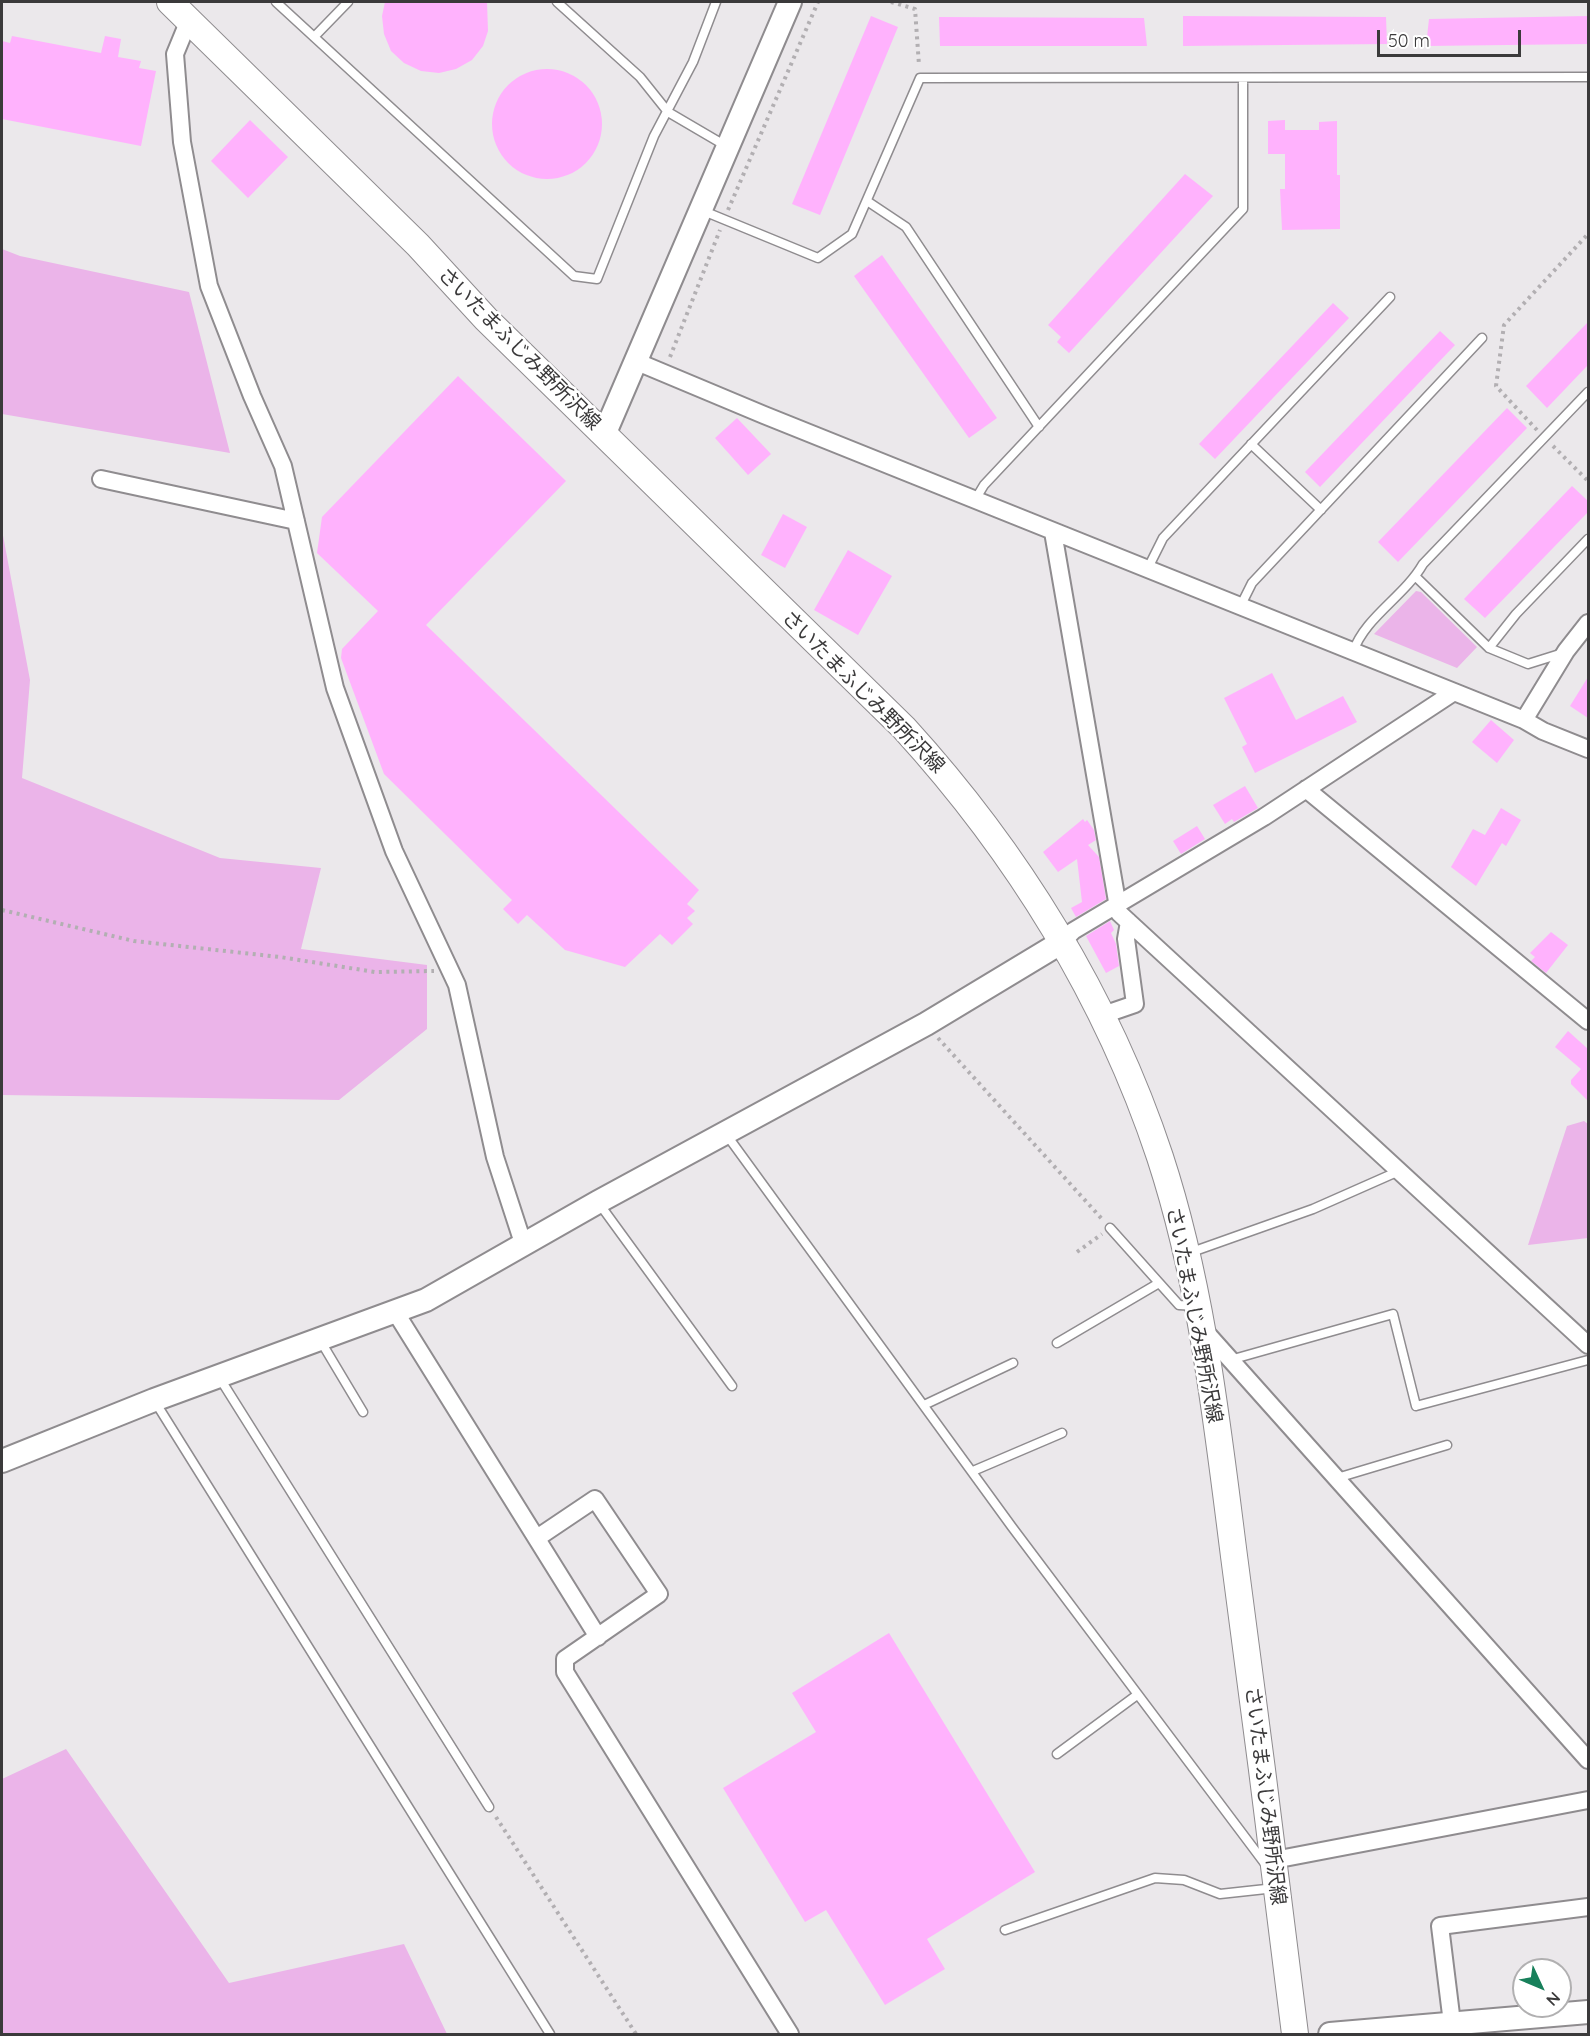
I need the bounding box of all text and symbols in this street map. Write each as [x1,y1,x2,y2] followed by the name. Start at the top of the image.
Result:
[1380,18,1524,56] scale bar
[1388,29,1430,52] text: 50 m
[433,263,605,435] street label: さいたまふじみ野所沢線
[777,606,949,778] street label: さいたまふじみ野所沢線
[1161,1205,1227,1425] street label: さいたまふじみ野所沢線
[1240,1685,1290,1907] street label: さいたまふじみ野所沢線
[1512,1958,1572,2018] north arrow
[1542,1988,1565,2010] text: N

